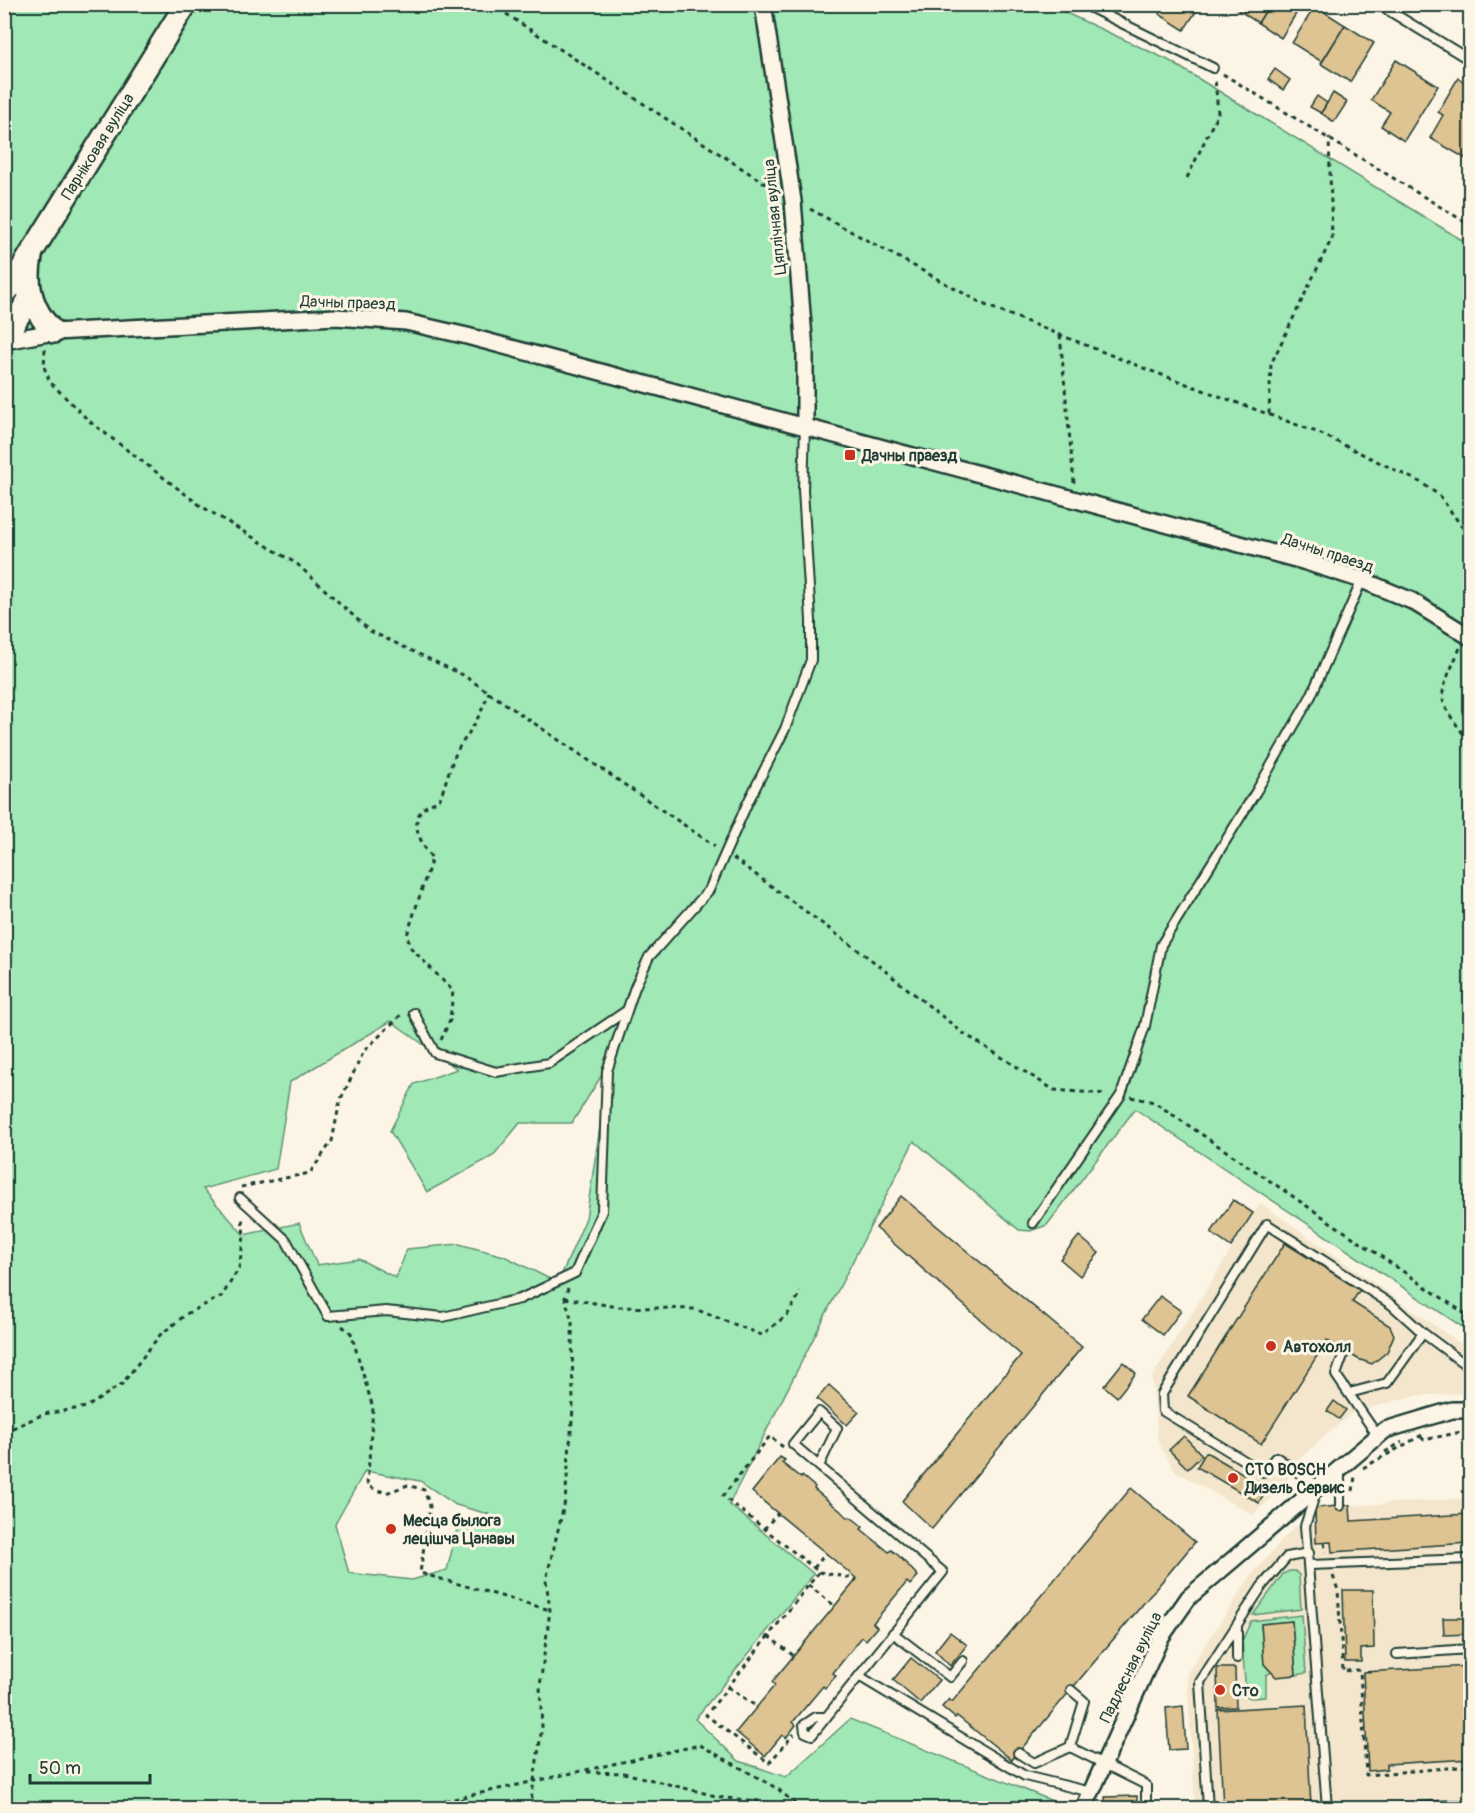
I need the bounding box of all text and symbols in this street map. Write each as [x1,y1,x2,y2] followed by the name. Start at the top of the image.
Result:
[57,89,139,204] street label: Парніковая вуліца
[759,158,791,276] street label: Цяплічная вуліца
[299,291,396,315] street label: Дачны праезд
[861,446,958,466] place label: Дачны праезд
[843,448,857,462] marker: Дачны праезд
[1278,528,1376,577] street label: Дачны праезд
[1283,1337,1351,1357] place label: Автохолл
[1264,1339,1278,1353] marker: Автохолл
[1244,1460,1345,1498] place label: СТО BOSCH Дизель Сервис
[1226,1471,1240,1485] marker: СТО BOSCH Дизель Сервис
[402,1511,515,1549] place label: Месца былога лецішча Цанавы
[384,1522,398,1536] marker: Месца былога лецішча Цанавы
[1095,1609,1166,1726] street label: Падлесная вуліца
[1232,1681,1259,1701] place label: Сто
[1213,1683,1227,1697] marker: Сто
[30,1747,150,1785] scale bar
[39,1757,81,1780] text: 50 m

